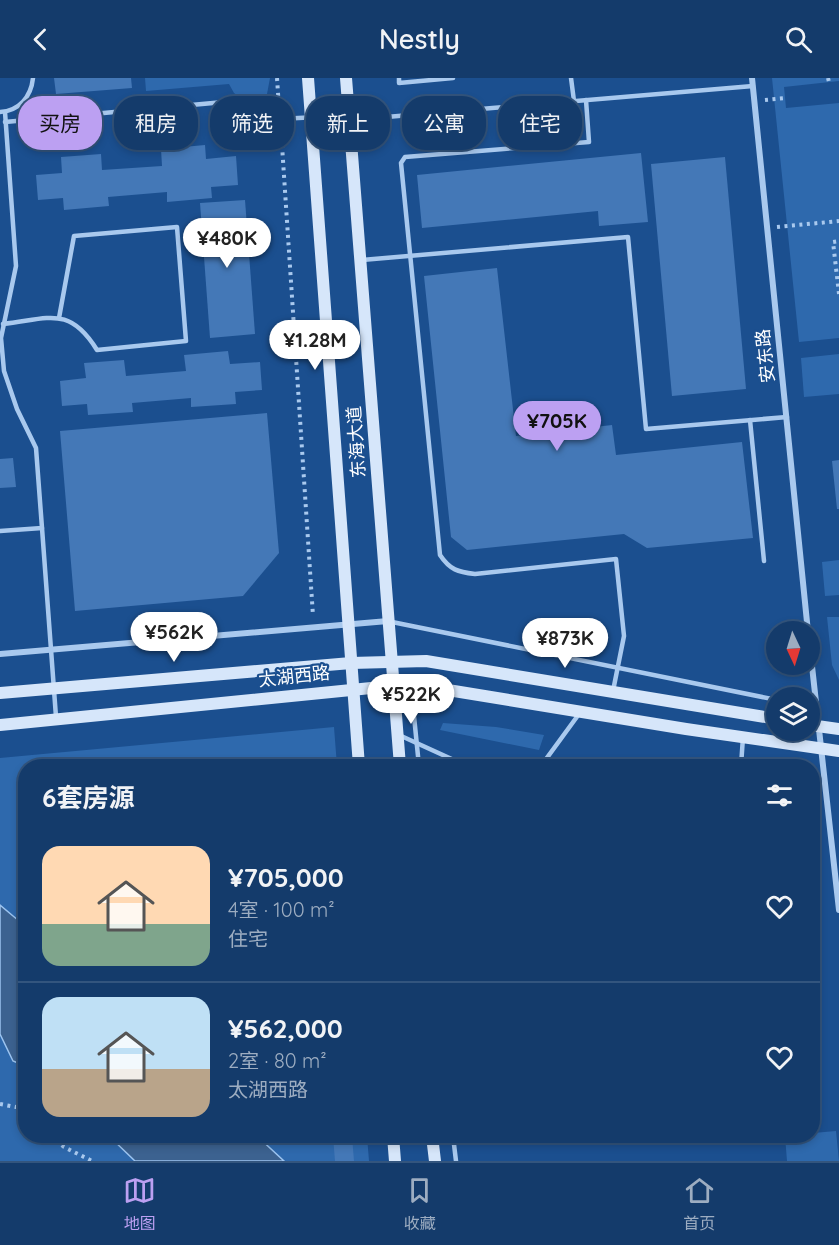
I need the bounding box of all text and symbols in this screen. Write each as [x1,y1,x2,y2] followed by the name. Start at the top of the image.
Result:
[379,22,460,56] text: Nestly
[24,23,57,56] icon: back
[782,23,815,56] icon: search
[18,96,102,150] chip: 买房
[114,96,198,150] chip: 租房
[210,96,294,150] chip: 筛选
[306,96,390,150] chip: 新上
[402,96,486,150] chip: 公寓
[498,96,582,150] chip: 住宅
[185,218,269,269] pin: ¥480K
[197,225,257,250] text: ¥480K
[266,320,364,371] pin: ¥1.28M
[283,327,347,352] text: ¥1.28M
[751,328,779,384] street label: 安东路
[515,401,599,452] pin: ¥705K
[342,405,370,479] street label: 东海大道
[527,408,587,433] text: ¥705K
[132,612,216,663] pin: ¥562K
[523,618,607,669] pin: ¥873K
[145,619,203,644] text: ¥562K
[766,621,820,675] north arrow
[766,621,820,741] map controls
[536,625,594,650] text: ¥873K
[257,661,331,691] street label: 太湖西路
[369,674,453,725] pin: ¥522K
[381,681,441,706] text: ¥522K
[766,687,820,741] button: layers
[763,779,796,812] icon: filters
[42,781,134,814] text: 6套房源
[228,861,344,894] text: ¥705,000
[90,870,162,942] icon: home
[763,890,796,923] icon: heart
[228,897,335,922] text: 4室 · 100 m²
[228,926,268,951] text: 住宅
[228,1012,343,1045] text: ¥562,000
[90,1021,162,1093] icon: home
[763,1041,796,1074] icon: heart
[228,1048,327,1073] text: 2室 · 80 m²
[228,1077,308,1102] text: 太湖西路
[123,1174,156,1234] tab: 地图
[403,1174,436,1234] tab: 收藏
[683,1174,716,1234] tab: 首页

